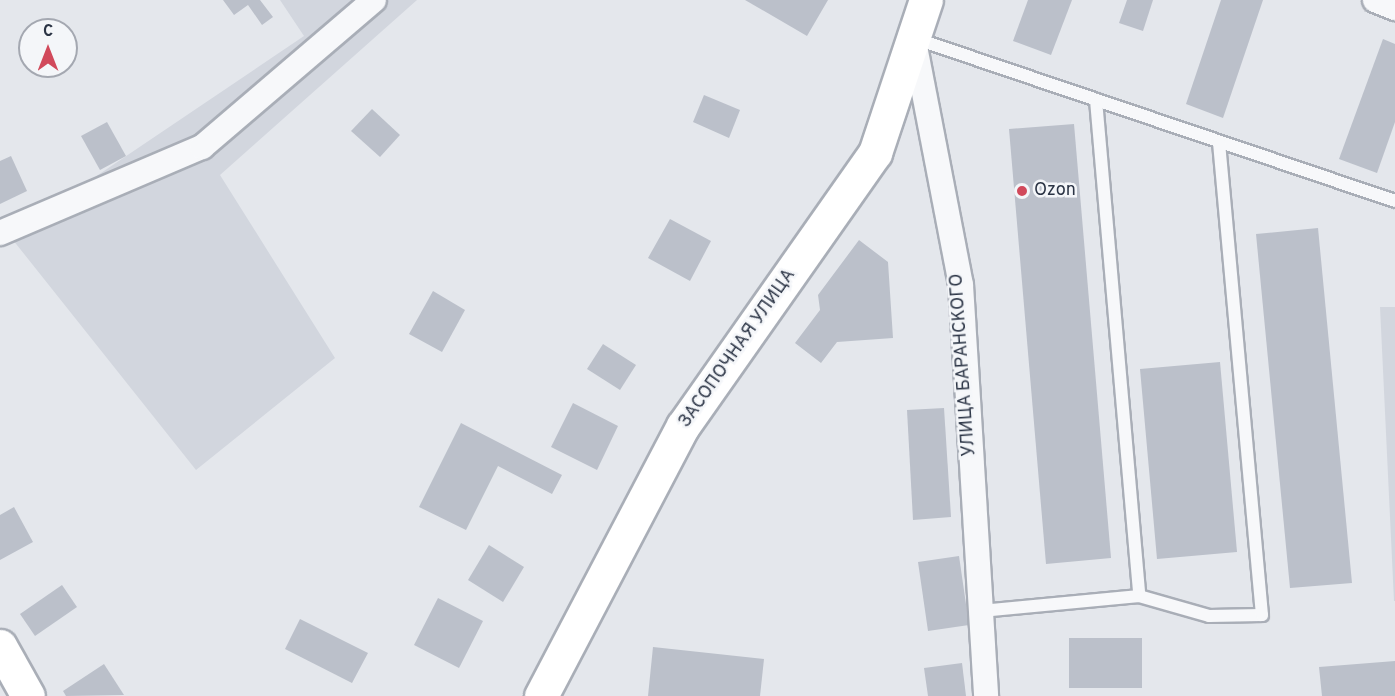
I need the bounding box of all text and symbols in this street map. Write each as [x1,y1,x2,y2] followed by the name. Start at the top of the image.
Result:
[18,18,78,78] north arrow
[43,22,53,42] text: С
[1034,180,1076,202] place label: Ozon
[1015,184,1029,198] marker: Ozon
[675,266,801,432] street label: ЗАСОПОЧНАЯ УЛИЦА
[947,272,981,458] street label: УЛИЦА БАРАНСКОГО

